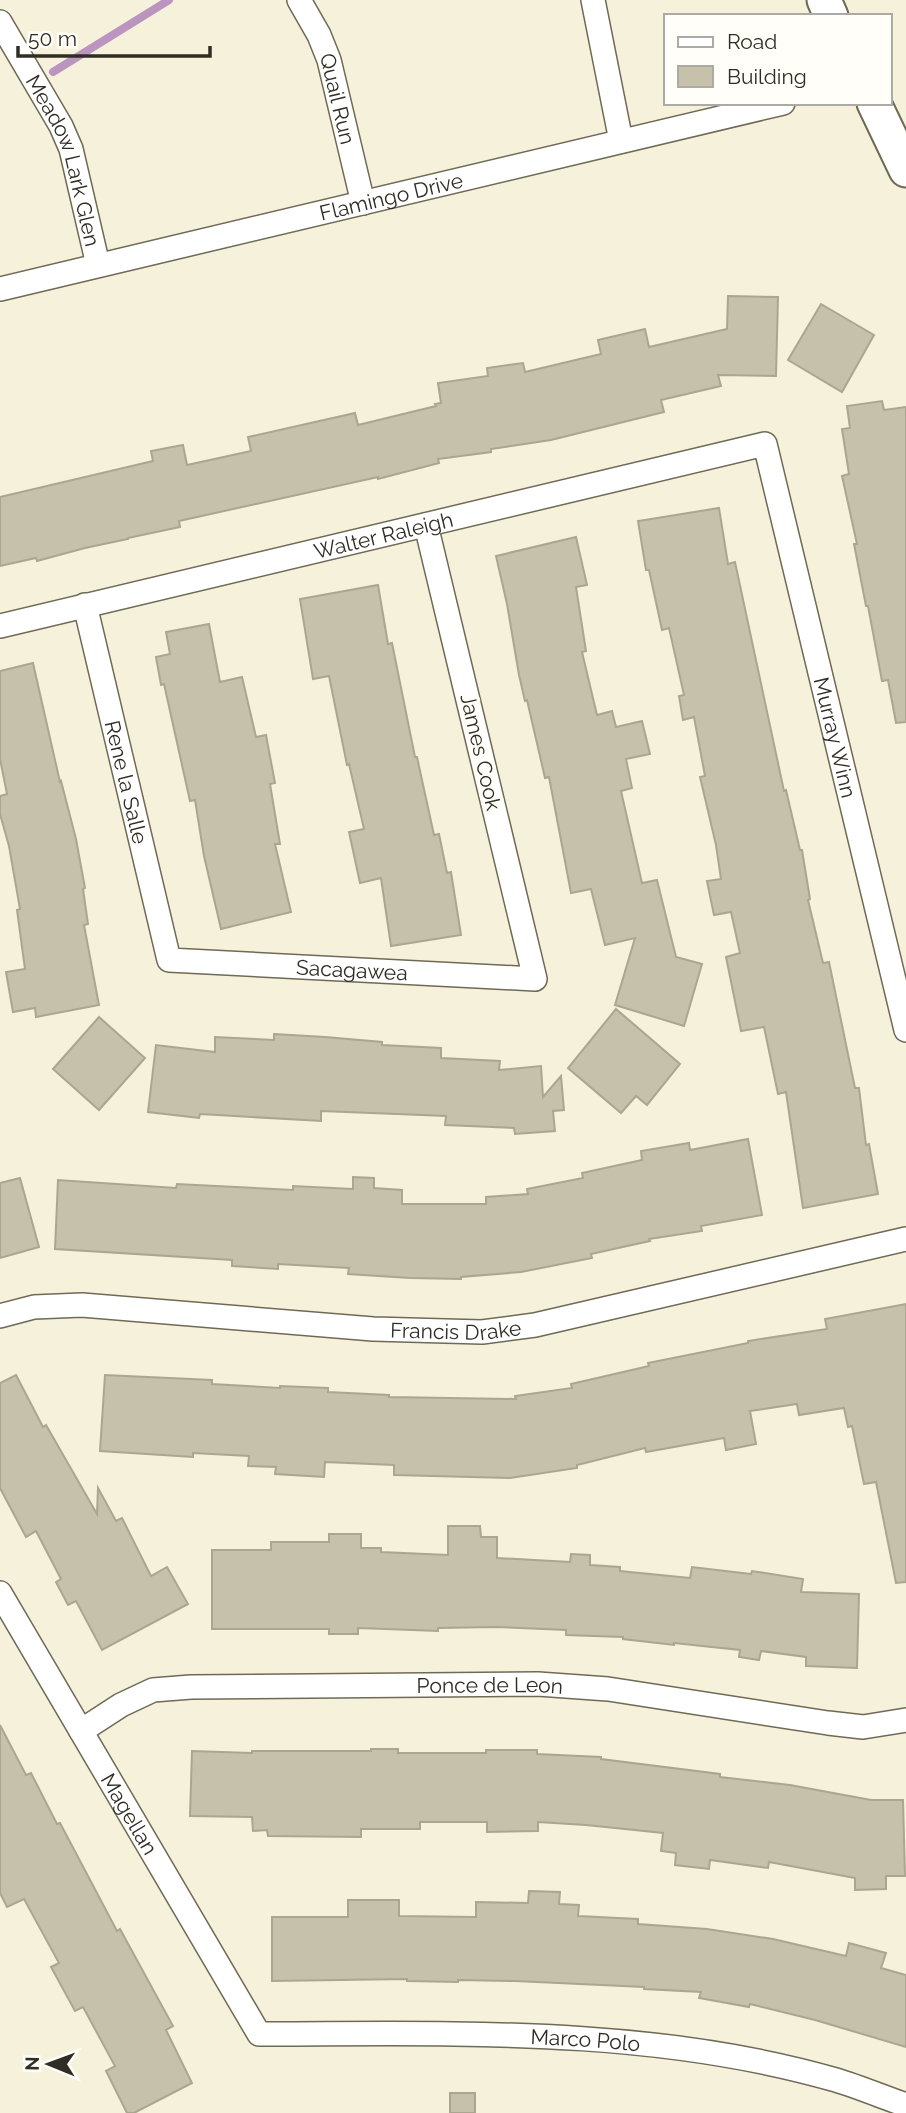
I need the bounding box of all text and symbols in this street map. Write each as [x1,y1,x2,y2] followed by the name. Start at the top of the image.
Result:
[18,14,210,58] scale bar
[664,14,892,105] legend
[28,26,77,51] text: 50 m
[727,29,777,54] text: Road
[315,51,361,147] street label: Quail Run
[727,64,807,89] text: Building
[21,70,106,249] street label: Meadow Lark Glen
[317,167,465,225] street label: Flamingo Drive
[311,506,455,563] street label: Walter Raleigh
[809,674,862,800] street label: Murray Winn
[455,691,507,813] street label: James Cook
[100,718,154,846] street label: Rene la Salle
[295,954,408,985] street label: Sacagawea
[390,1314,523,1345] street label: Francis Drake
[416,1671,564,1698] street label: Ponce de Leon
[96,1769,163,1859] street label: Magellan
[530,2023,641,2056] street label: Marco Polo
[14,2029,84,2099] north arrow
[21,2056,43,2071] text: N

